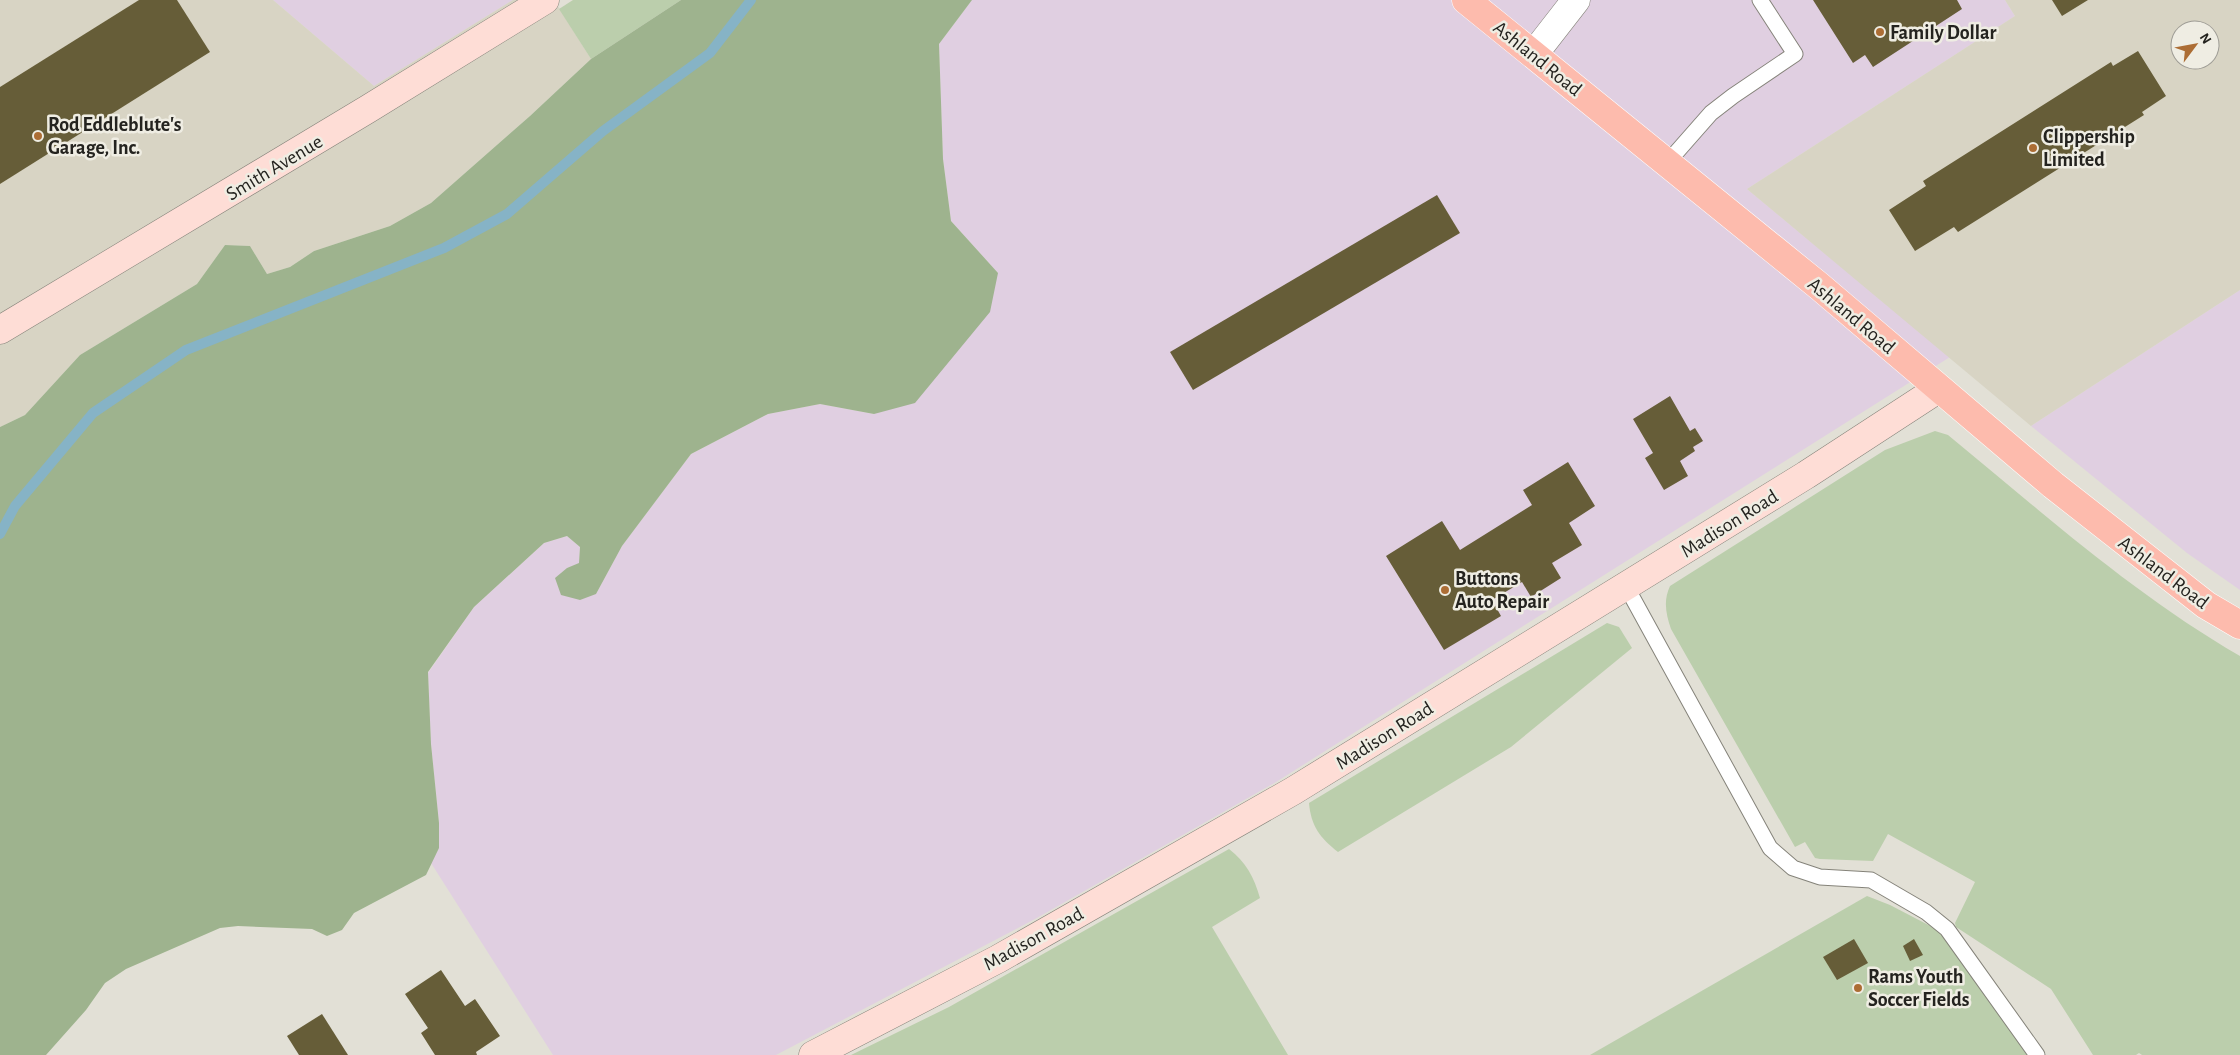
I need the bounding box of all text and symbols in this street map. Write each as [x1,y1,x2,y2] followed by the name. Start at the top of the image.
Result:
[1489,17,1585,100] street label: Ashland Road
[2170,20,2220,70] north arrow
[1890,23,1997,43] place label: Family Dollar
[1874,26,1886,38] marker: Family Dollar
[2197,31,2214,46] text: N
[48,115,182,158] place label: Rod Eddleblute's Garage, Inc.
[2043,127,2135,170] place label: Clippership Limited
[32,130,44,142] marker: Rod Eddleblute's Garage, Inc.
[223,131,326,204] street label: Smith Avenue
[2027,142,2039,154] marker: Clippership Limited
[1804,274,1899,358] street label: Ashland Road
[1677,486,1782,562] street label: Madison Road
[2115,533,2212,613] street label: Ashland Road
[1455,569,1549,612] place label: Buttons Auto Repair
[1439,584,1451,596] marker: Buttons Auto Repair
[1332,698,1437,774] street label: Madison Road
[980,903,1087,974] street label: Madison Road
[1868,967,1970,1010] place label: Rams Youth Soccer Fields
[1852,982,1864,994] marker: Rams Youth Soccer Fields

